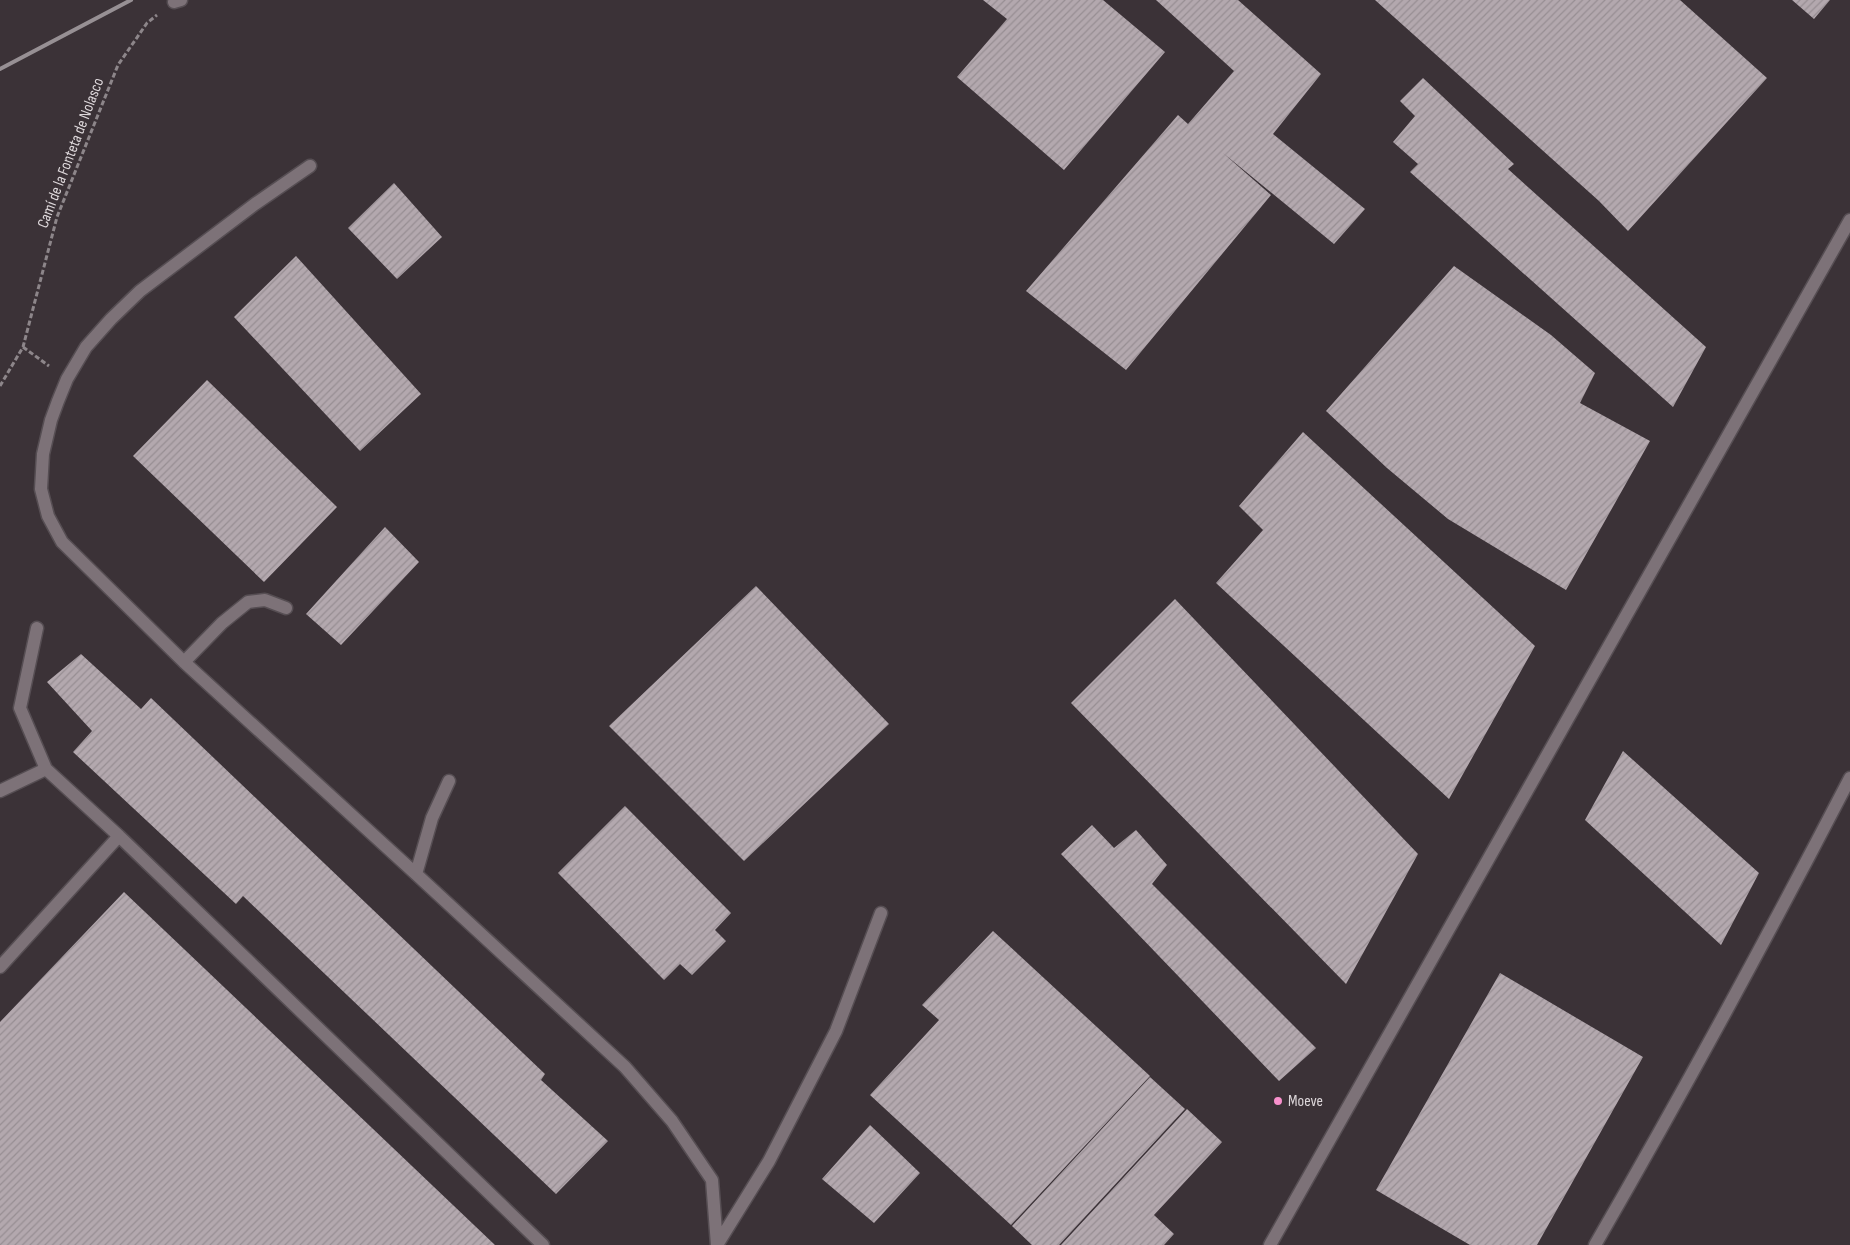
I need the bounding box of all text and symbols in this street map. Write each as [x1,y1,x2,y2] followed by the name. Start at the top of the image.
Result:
[34,75,108,231] street label: Camí de la Fonteta de Nolasco
[1288,1092,1323,1111] place label: Moeve
[1272,1095,1284,1107] marker: Moeve

